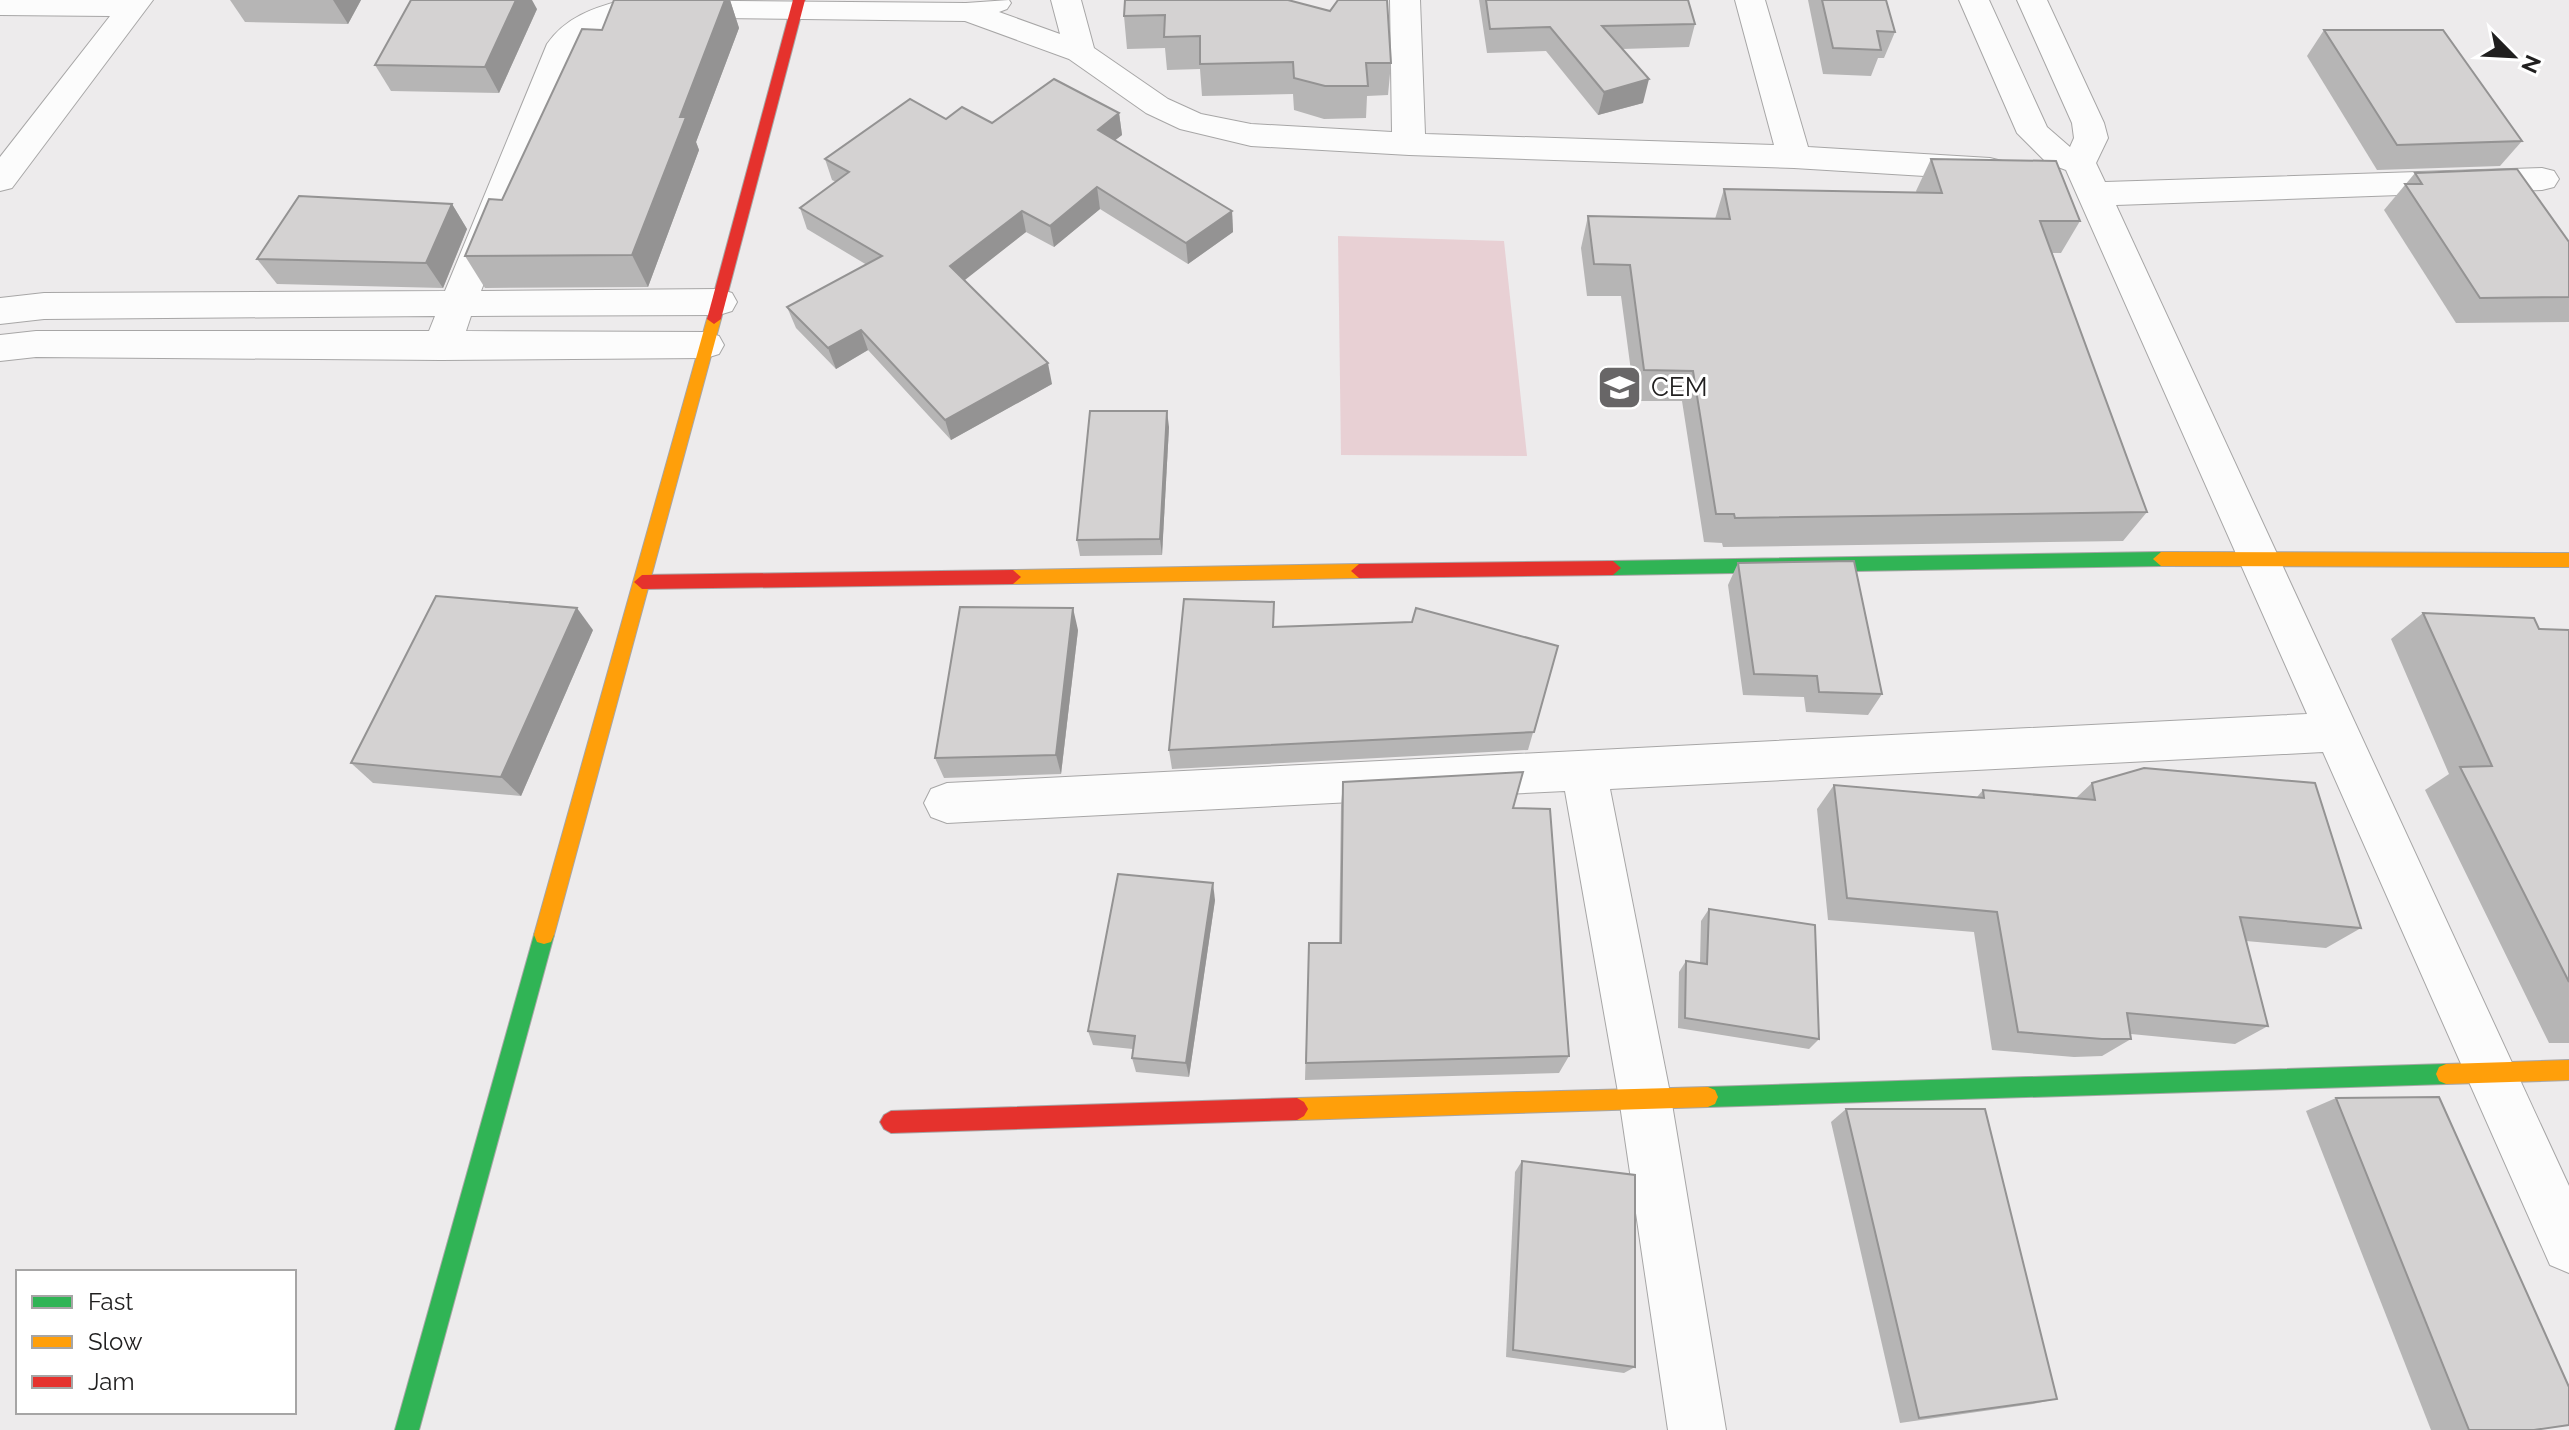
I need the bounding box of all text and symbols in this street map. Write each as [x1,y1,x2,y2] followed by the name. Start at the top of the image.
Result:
[2473,16,2553,96] north arrow
[2516,51,2547,77] text: N
[1596,363,1644,411] school or university icon: CEM
[1651,372,1707,402] place label: CEM
[16,1270,296,1414] legend
[88,1287,133,1316] text: Fast
[88,1327,143,1356] text: Slow
[88,1367,134,1396] text: Jam

